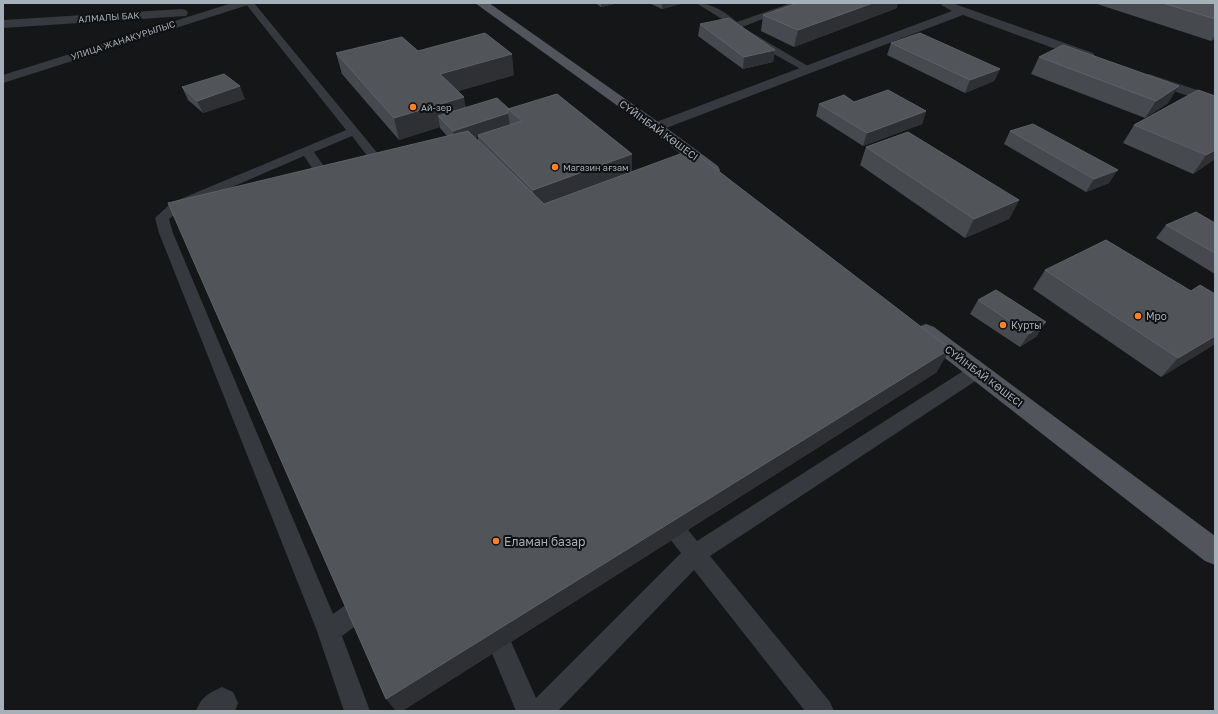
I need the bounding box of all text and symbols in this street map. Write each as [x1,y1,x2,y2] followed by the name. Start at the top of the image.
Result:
[78,9,141,25] street label: АЛМАЛЫ БАК
[70,18,176,62] street label: УЛИЦА ЖАНАКУРЫЛЫС
[617,97,701,163] street label: СҮЙІНБАЙ КӨШЕСІ
[408,102,418,112] marker: Ай-зер
[421,102,452,113] place label: Ай-зер
[550,162,560,172] marker: Магазин ағзам
[563,162,629,173] place label: Магазин ағзам
[1146,310,1167,322] place label: Мро
[1133,311,1143,321] marker: Мро
[1011,319,1041,331] place label: Курты
[998,320,1008,330] marker: Курты
[943,343,1025,409] street label: СҮЙІНБАЙ КӨШЕСІ
[504,534,585,549] place label: Еламан базар
[491,536,501,546] marker: Еламан базар

